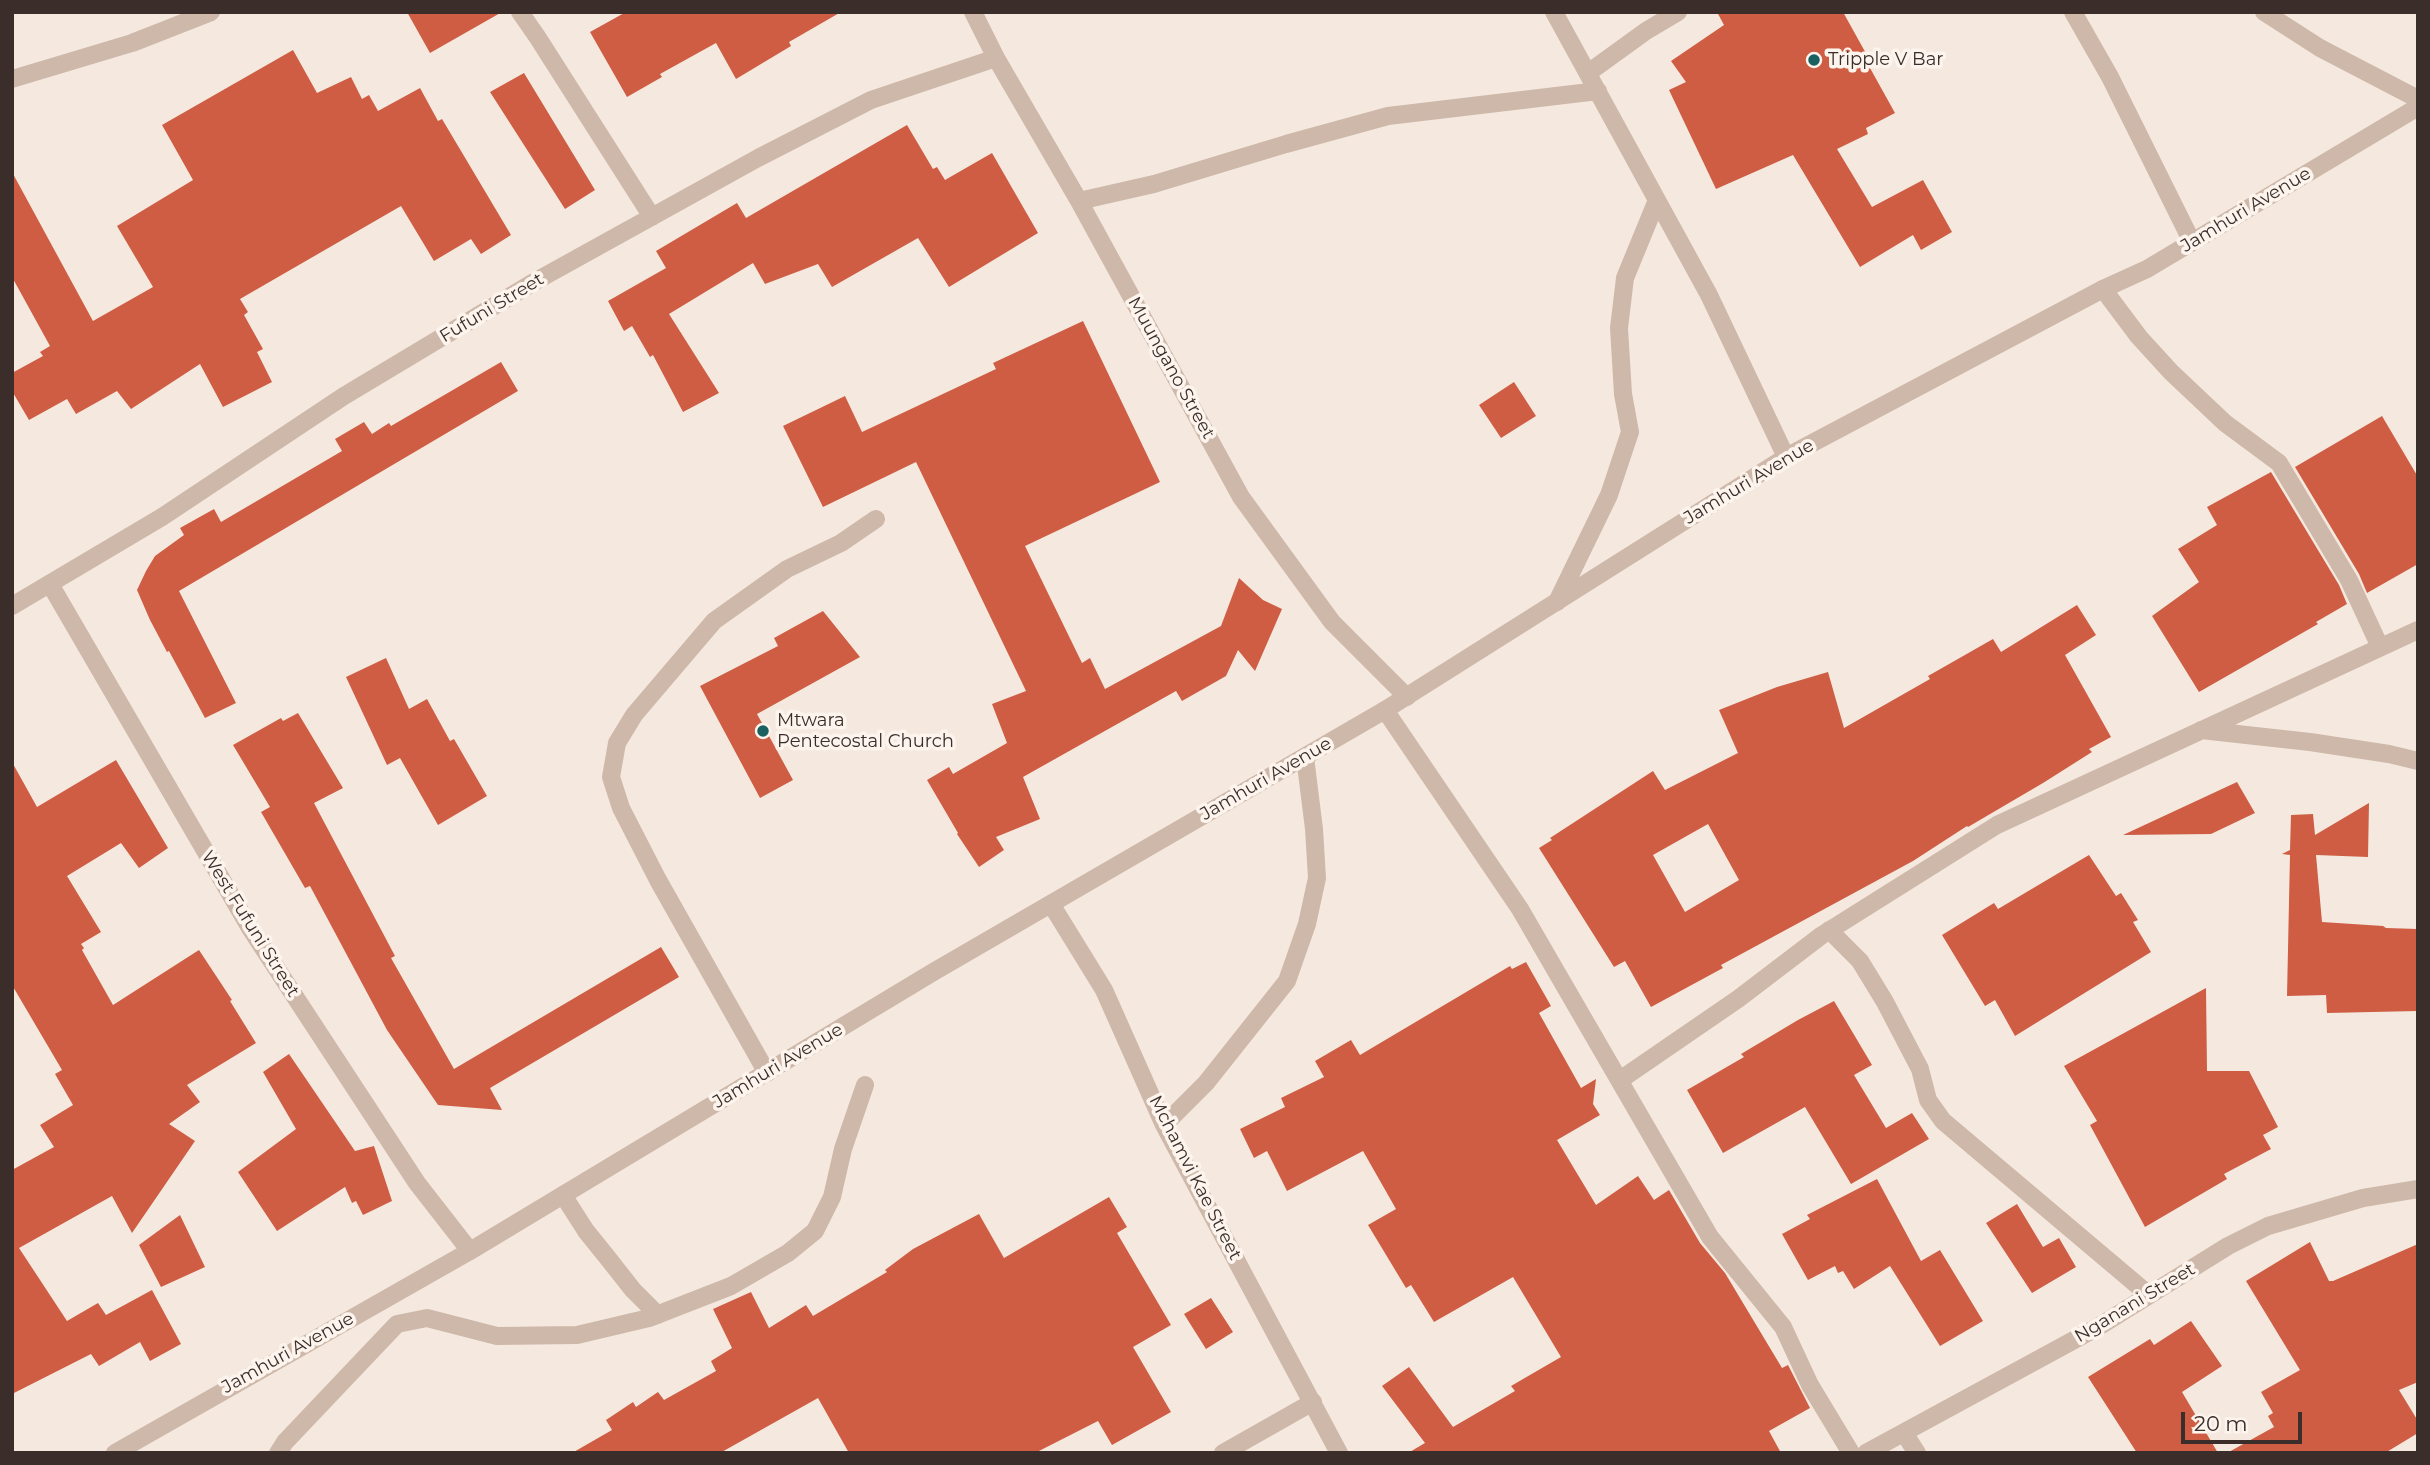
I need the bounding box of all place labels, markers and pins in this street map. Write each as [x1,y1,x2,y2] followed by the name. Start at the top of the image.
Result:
[1828,49,1944,71] place label: Tripple V Bar
[1806,52,1822,68] marker: Tripple V Bar
[777,710,954,752] place label: Mtwara Pentecostal Church
[755,723,771,739] marker: Mtwara Pentecostal Church

